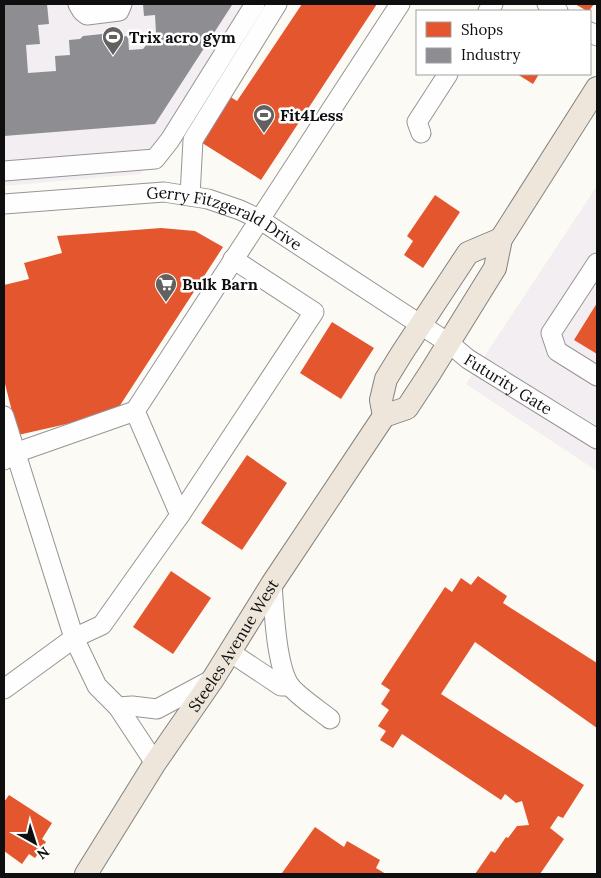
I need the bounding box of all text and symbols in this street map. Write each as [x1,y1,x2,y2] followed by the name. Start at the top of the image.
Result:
[416,10,591,75] legend
[461,20,503,39] text: Shops
[101,25,125,56] sports icon: Trix acro gym
[129,27,236,47] place label: Trix acro gym
[461,45,520,64] text: Industry
[252,103,276,134] sports icon: Fit4Less
[280,105,344,125] place label: Fit4Less
[146,182,306,255] street label: Gerry Fitzgerald Drive
[154,272,178,303] supermarket icon: Bulk Barn
[182,274,258,294] place label: Bulk Barn
[461,349,556,419] street label: Futurity Gate
[183,574,283,716] street label: Steeles Avenue West
[10,818,60,868] north arrow
[33,843,53,864] text: N

